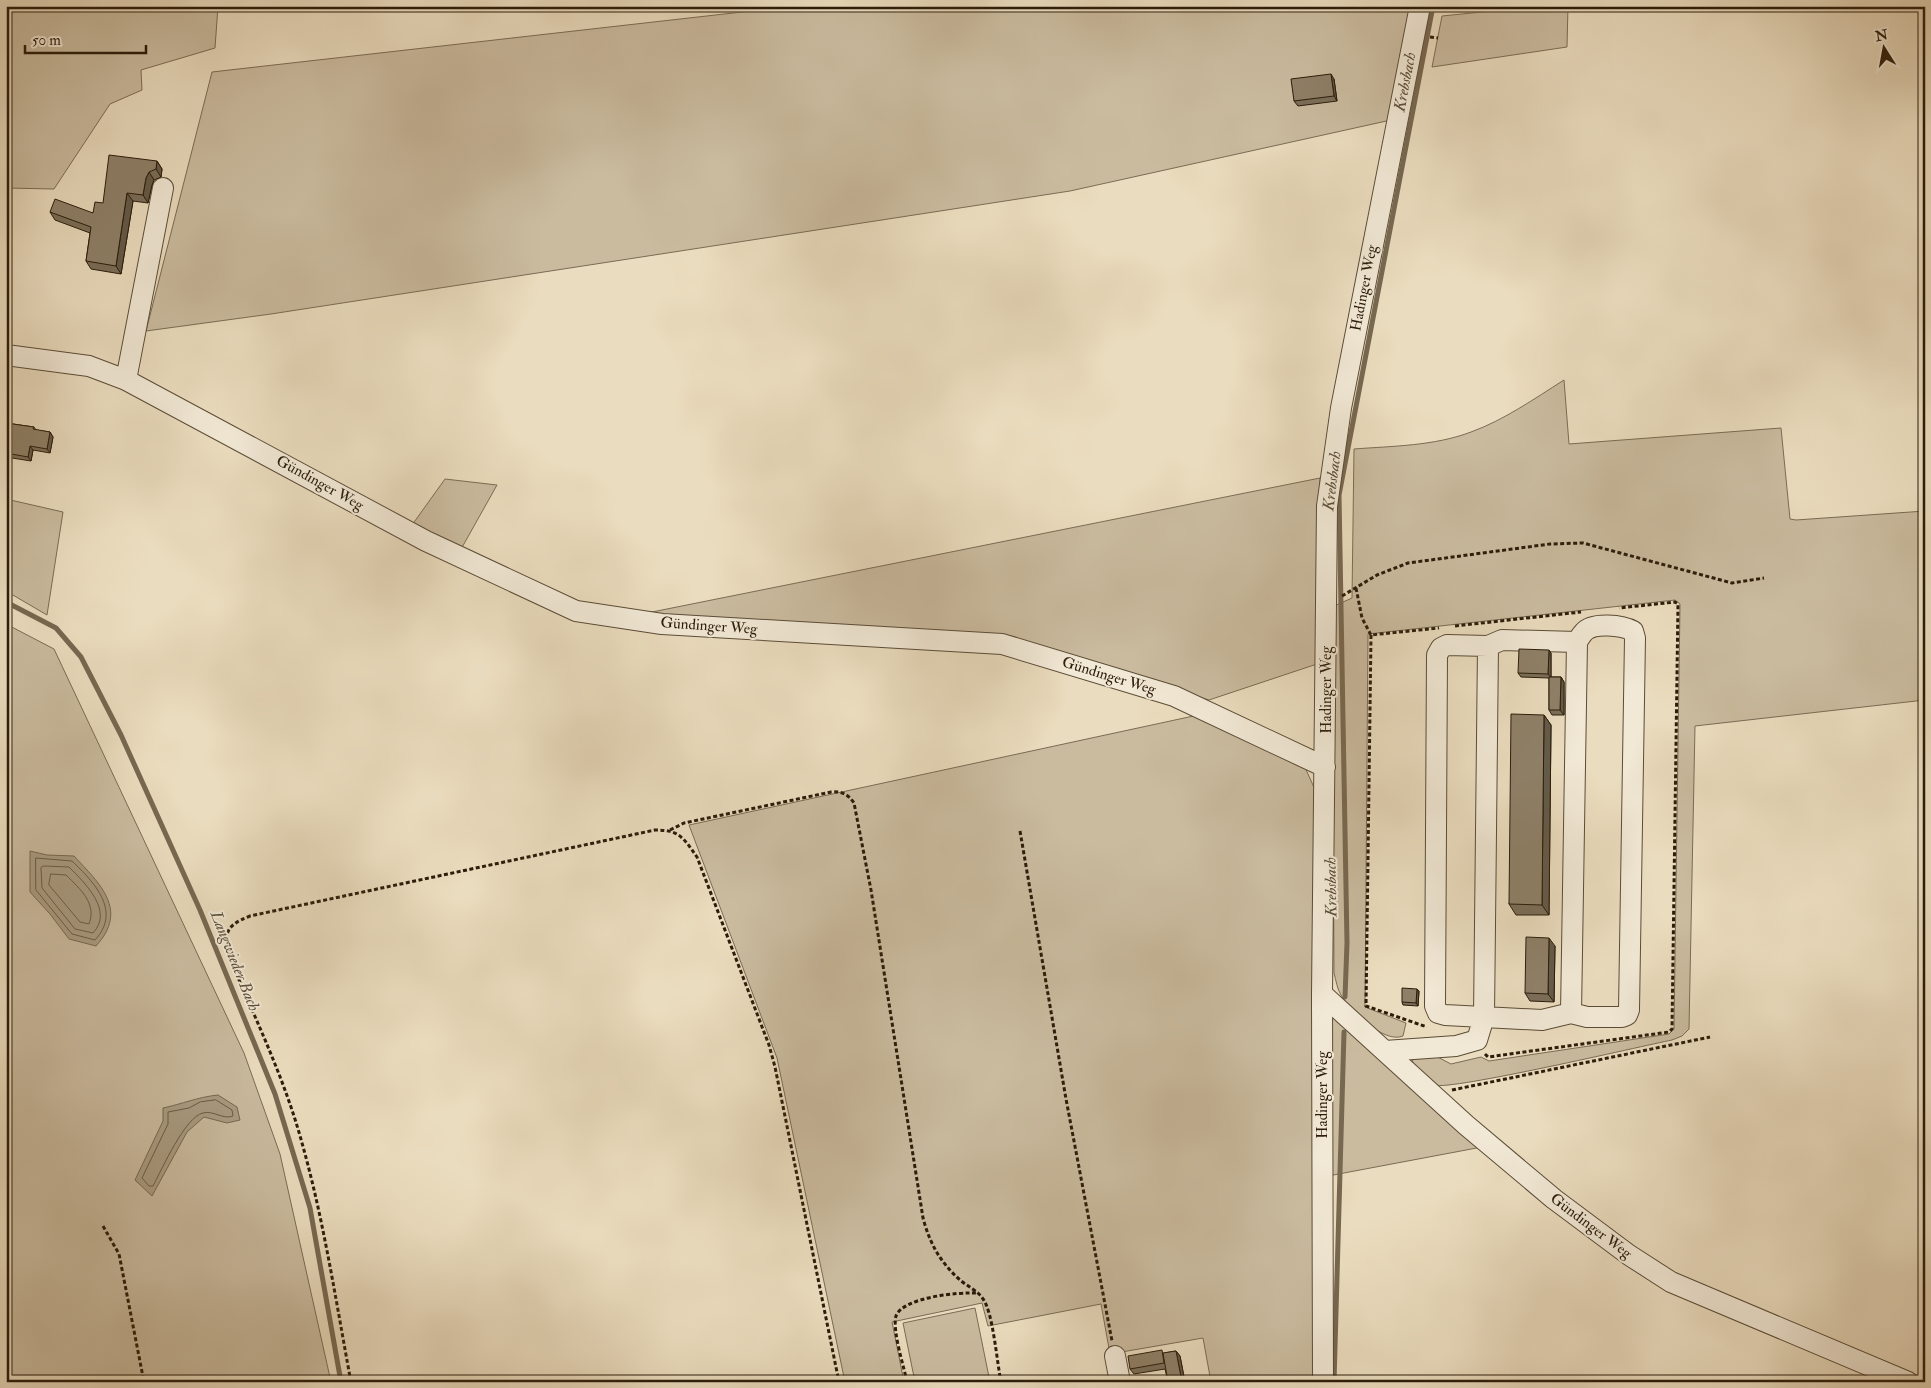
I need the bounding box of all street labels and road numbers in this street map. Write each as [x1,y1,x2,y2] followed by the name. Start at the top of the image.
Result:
[1346,243,1382,333] street label: Hadinger Weg
[273,451,368,515] street label: Gündinger Weg
[660,613,759,639] street label: Gündinger Weg
[1317,646,1336,734] street label: Hadinger Weg
[1060,653,1159,699] street label: Gündinger Weg
[1313,1051,1332,1139] street label: Hadinger Weg
[1546,1189,1636,1263] street label: Gündinger Weg

